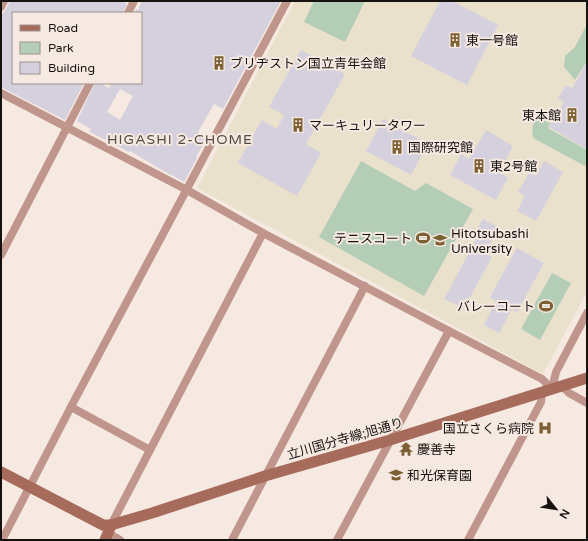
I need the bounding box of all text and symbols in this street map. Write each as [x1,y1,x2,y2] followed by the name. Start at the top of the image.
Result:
[12,12,142,84] legend
[48,21,78,35] text: Road
[447,32,463,48] building icon: 東一号館
[466,33,518,49] place label: 東一号館
[48,41,74,55] text: Park
[211,55,227,71] building icon: ブリヂストン国立青年会館
[230,56,386,72] place label: ブリヂストン国立青年会館
[48,61,95,75] text: Building
[564,107,580,123] building icon: 東本館
[522,108,561,124] place label: 東本館
[290,117,306,133] building icon: マーキュリータワー
[309,118,426,134] place label: マーキュリータワー
[107,131,253,148] district label: HIGASHI 2-CHOME
[389,139,405,155] building icon: 国際研究館
[408,140,473,156] place label: 国際研究館
[471,158,487,174] building icon: 東2号館
[490,159,537,175] place label: 東2号館
[451,226,529,257] place label: Hitotsubashi University
[415,230,431,246] sports icon: テニスコート
[334,231,412,247] place label: テニスコート
[432,232,448,248] school or university icon: Hitotsubashi University
[538,298,554,314] sports icon: バレーコート
[457,299,535,315] place label: バレーコート
[285,415,405,463] street label: 立川国分寺線;旭通り
[537,420,553,436] hospital icon: 国立さくら病院
[443,421,534,437] place label: 国立さくら病院
[398,441,414,457] temple icon: 慶善寺
[417,442,456,458] place label: 慶善寺
[388,467,404,483] school or university icon: 和光保育園
[407,468,472,484] place label: 和光保育園
[536,489,576,529] north arrow
[556,507,572,521] text: N

